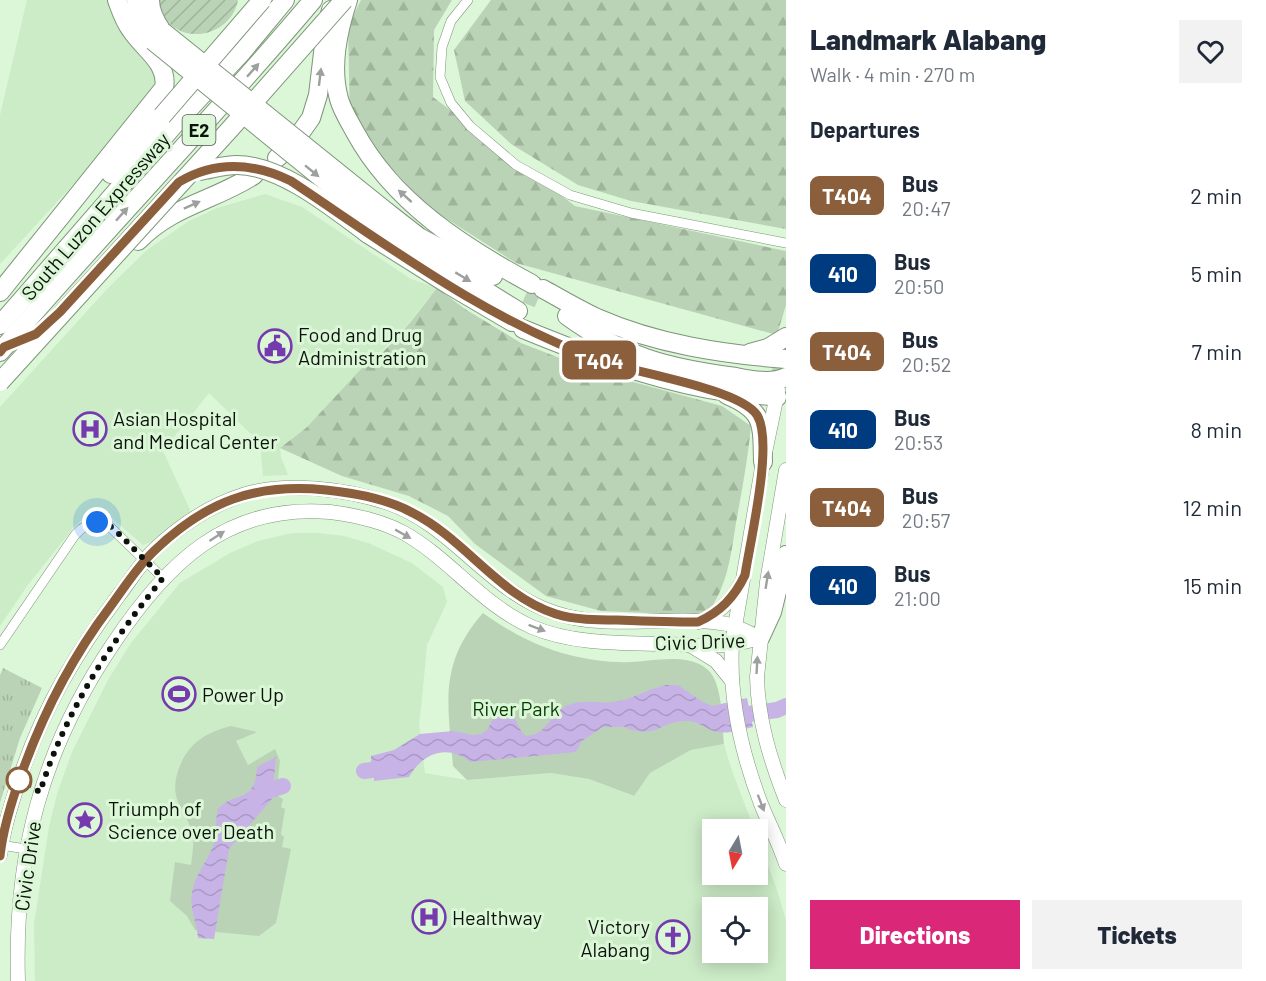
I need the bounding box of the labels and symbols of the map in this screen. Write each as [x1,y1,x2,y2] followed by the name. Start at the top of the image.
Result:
[246,63,260,78] one-way arrow
[316,67,325,86] one-way arrow
[182,115,216,145] road number: E2
[16,127,174,305] street label: South Luzon Expressway
[304,164,320,177] one-way arrow
[398,190,413,203] one-way arrow
[183,200,201,210] one-way arrow
[115,207,129,222] one-way arrow
[454,271,471,282] one-way arrow
[298,322,427,369] place label: Food and Drug Administration
[257,328,293,364] public building icon: Food and Drug Administration
[557,340,641,380] line badge: T404
[113,406,277,453] place label: Asian Hospital and Medical Center
[72,411,108,447] hospital icon: Asian Hospital and Medical Center
[82,507,112,537] your location
[395,529,412,539] one-way arrow
[209,530,225,541] one-way arrow
[763,571,772,590] one-way arrow
[528,624,546,633] one-way arrow
[654,627,746,655] street label: Civic Drive
[753,656,762,675] one-way arrow
[161,676,197,712] sports icon: Power Up
[202,682,284,706] place label: Power Up
[472,696,560,720] park label: River Park
[6,767,32,793] unlabelled marker
[757,794,767,812] one-way arrow
[108,796,274,843] place label: Triumph of Science over Death
[67,802,103,838] place icon: Triumph of Science over Death
[9,819,45,913] street label: Civic Drive
[702,819,768,885] north arrow
[411,899,447,935] hospital icon: Healthway
[452,905,542,929] place label: Healthway
[580,914,650,961] place label: Victory Alabang
[655,919,691,955] church icon: Victory Alabang

